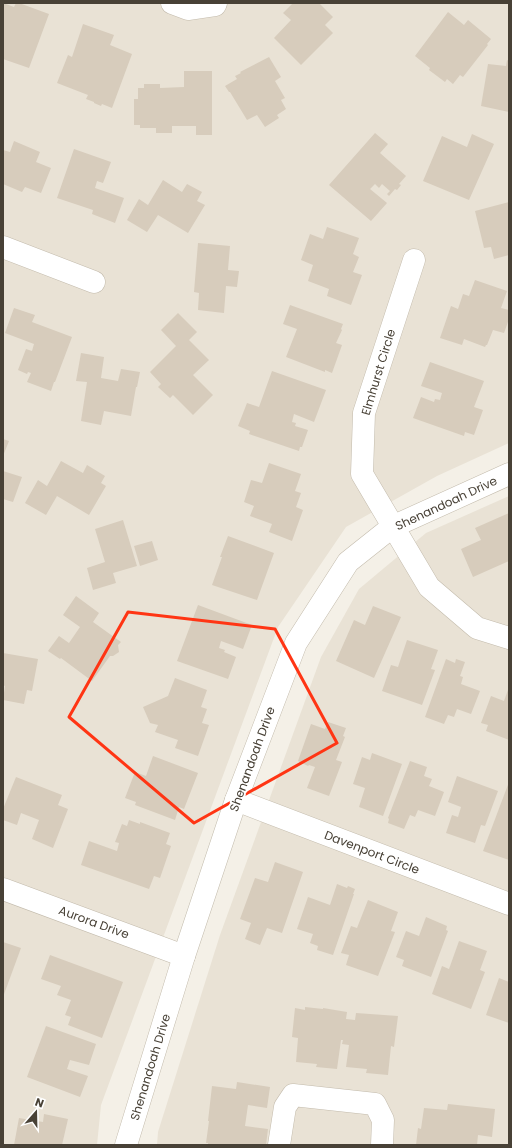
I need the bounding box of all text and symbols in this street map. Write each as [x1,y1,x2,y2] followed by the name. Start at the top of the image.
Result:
[357,327,399,417] street label: Elmhurst Circle
[392,472,500,534] street label: Shenandoah Drive
[225,704,279,814] street label: Shenandoah Drive
[322,826,422,878] street label: Davenport Circle
[56,901,132,943] street label: Aurora Drive
[126,1012,174,1122] street label: Shenandoah Drive
[16,1092,56,1132] north arrow
[33,1094,46,1112] text: N

